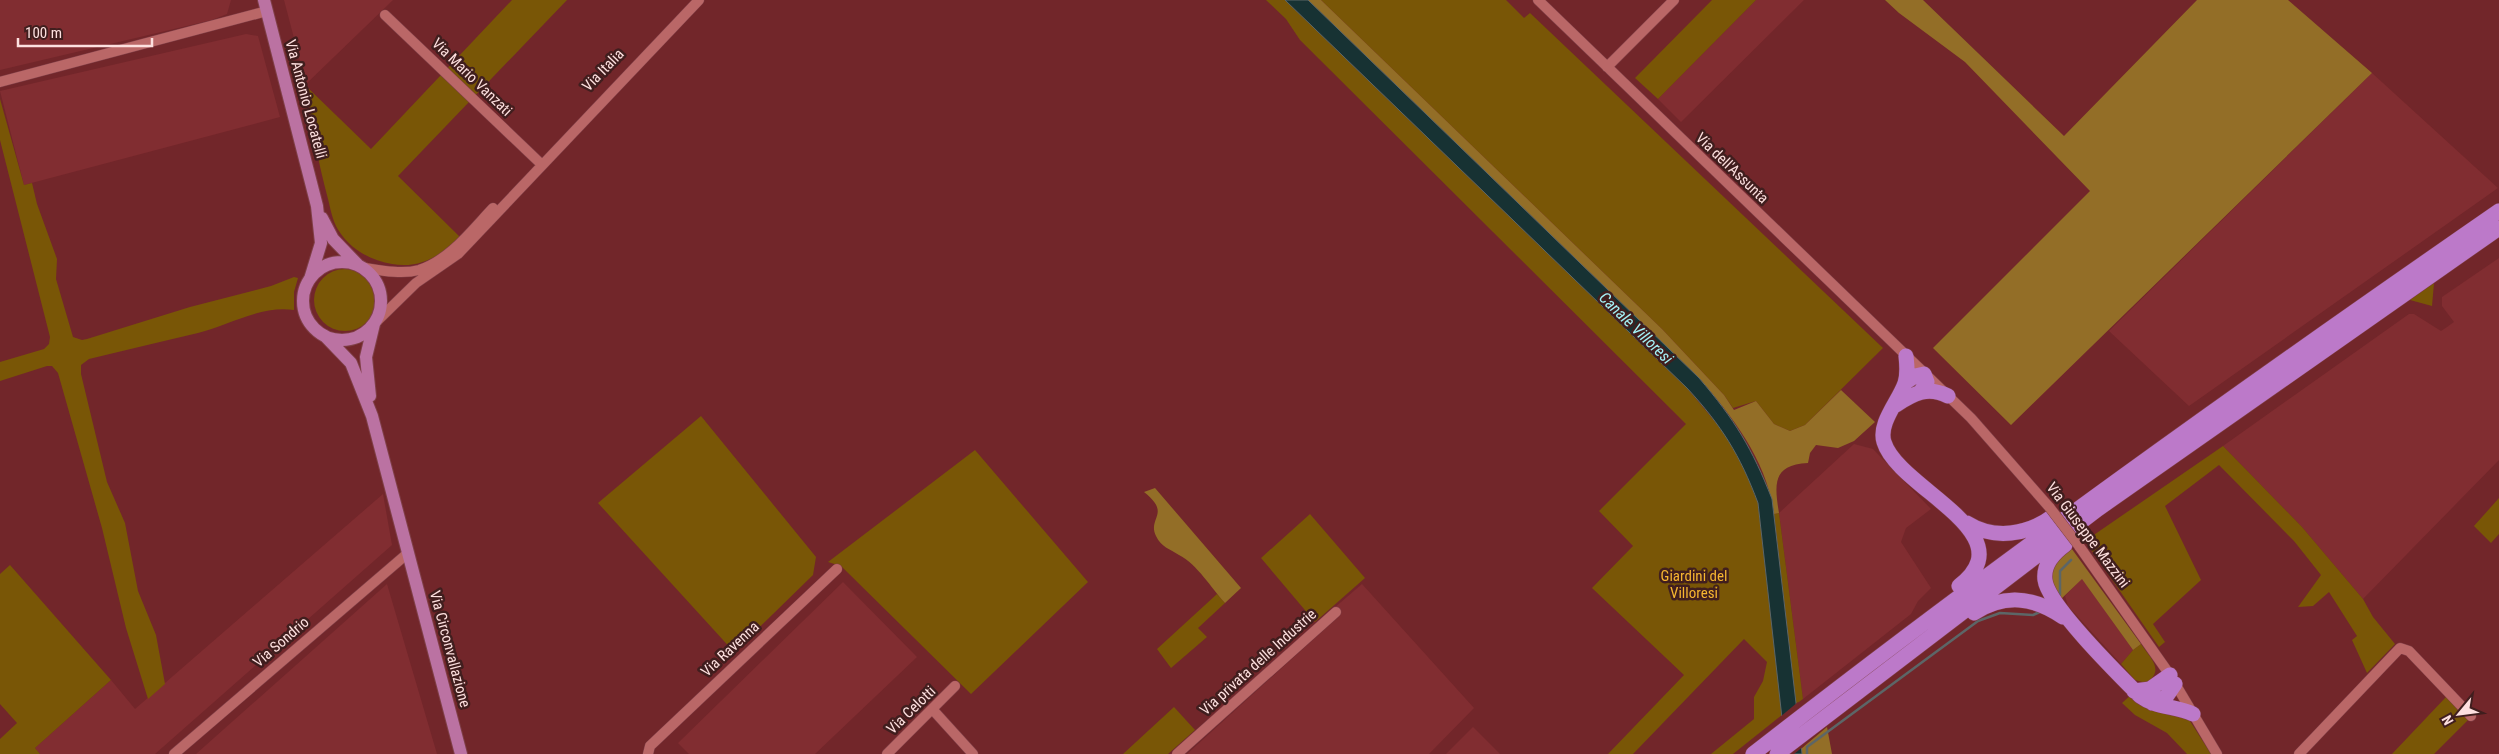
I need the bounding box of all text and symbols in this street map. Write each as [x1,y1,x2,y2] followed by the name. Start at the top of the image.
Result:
[18,15,151,47] scale bar
[25,24,62,42] text: 100 m
[428,34,516,120] street label: Via Mario Vanzati
[281,38,331,160] street label: Via Antonio Locatelli
[578,45,628,95] street label: Via Italia
[1692,129,1772,207] street label: Via dell'Assunta
[1595,288,1677,368] water label: Canale Villoresi
[2043,479,2133,591] street label: Via Giuseppe Mazzini
[1661,567,1727,602] park label: Giardini del Villoresi
[426,589,474,709] street label: Via Circonvallazione
[1196,605,1320,719] street label: Via privata delle Industrie
[249,613,313,671] street label: Via Sondrio
[697,618,763,680] street label: Via Ravenna
[883,682,939,738] street label: Via Celotti
[2434,689,2484,739] north arrow
[2439,713,2457,728] text: N

